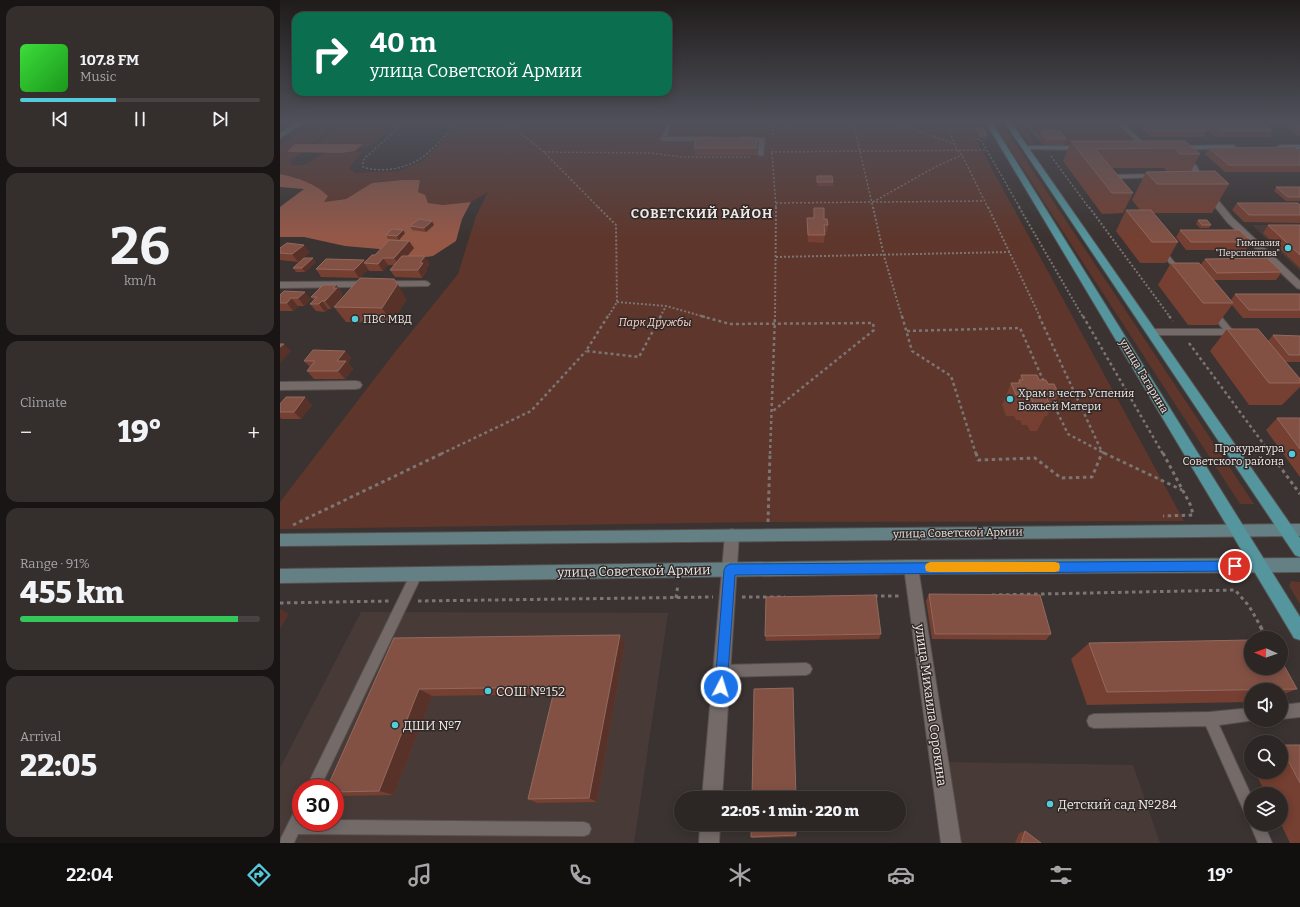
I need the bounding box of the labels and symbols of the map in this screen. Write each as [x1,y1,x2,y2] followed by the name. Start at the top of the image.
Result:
[631,205,773,221] district label: СОВЕТСКИЙ РАЙОН
[1215,238,1280,258] place label: Гимназия "Перспектива"
[1283,243,1293,253] marker: Гимназия "Перспектива"
[363,313,412,326] place label: ПВС МВД
[350,314,360,324] marker: ПВС МВД
[618,316,692,329] park label: Парк Дружбы
[1116,336,1171,415] street label: улица Гагарина
[1018,387,1134,413] place label: Храм в честь Успения Божьей Матери
[1005,394,1015,404] marker: Храм в честь Успения Божьей Матери
[1182,442,1284,468] place label: Прокуратура Советского района
[1287,449,1297,459] marker: Прокуратура Советского района
[892,525,1023,541] street label: улица Советской Армии
[1218,549,1252,583] pin
[556,562,711,580] street label: улица Советской Армии
[912,622,950,787] street label: улица Михаила Сорокина
[1244,631,1288,675] north arrow
[700,666,742,708] position arrow
[496,684,565,699] place label: СОШ №152
[483,686,493,696] marker: СОШ №152
[403,718,462,733] place label: ДШИ №7
[390,720,400,730] marker: ДШИ №7
[292,779,344,831] speed limit sign: 30
[1058,797,1177,812] place label: Детский сад №284
[1045,799,1055,809] marker: Детский сад №284

